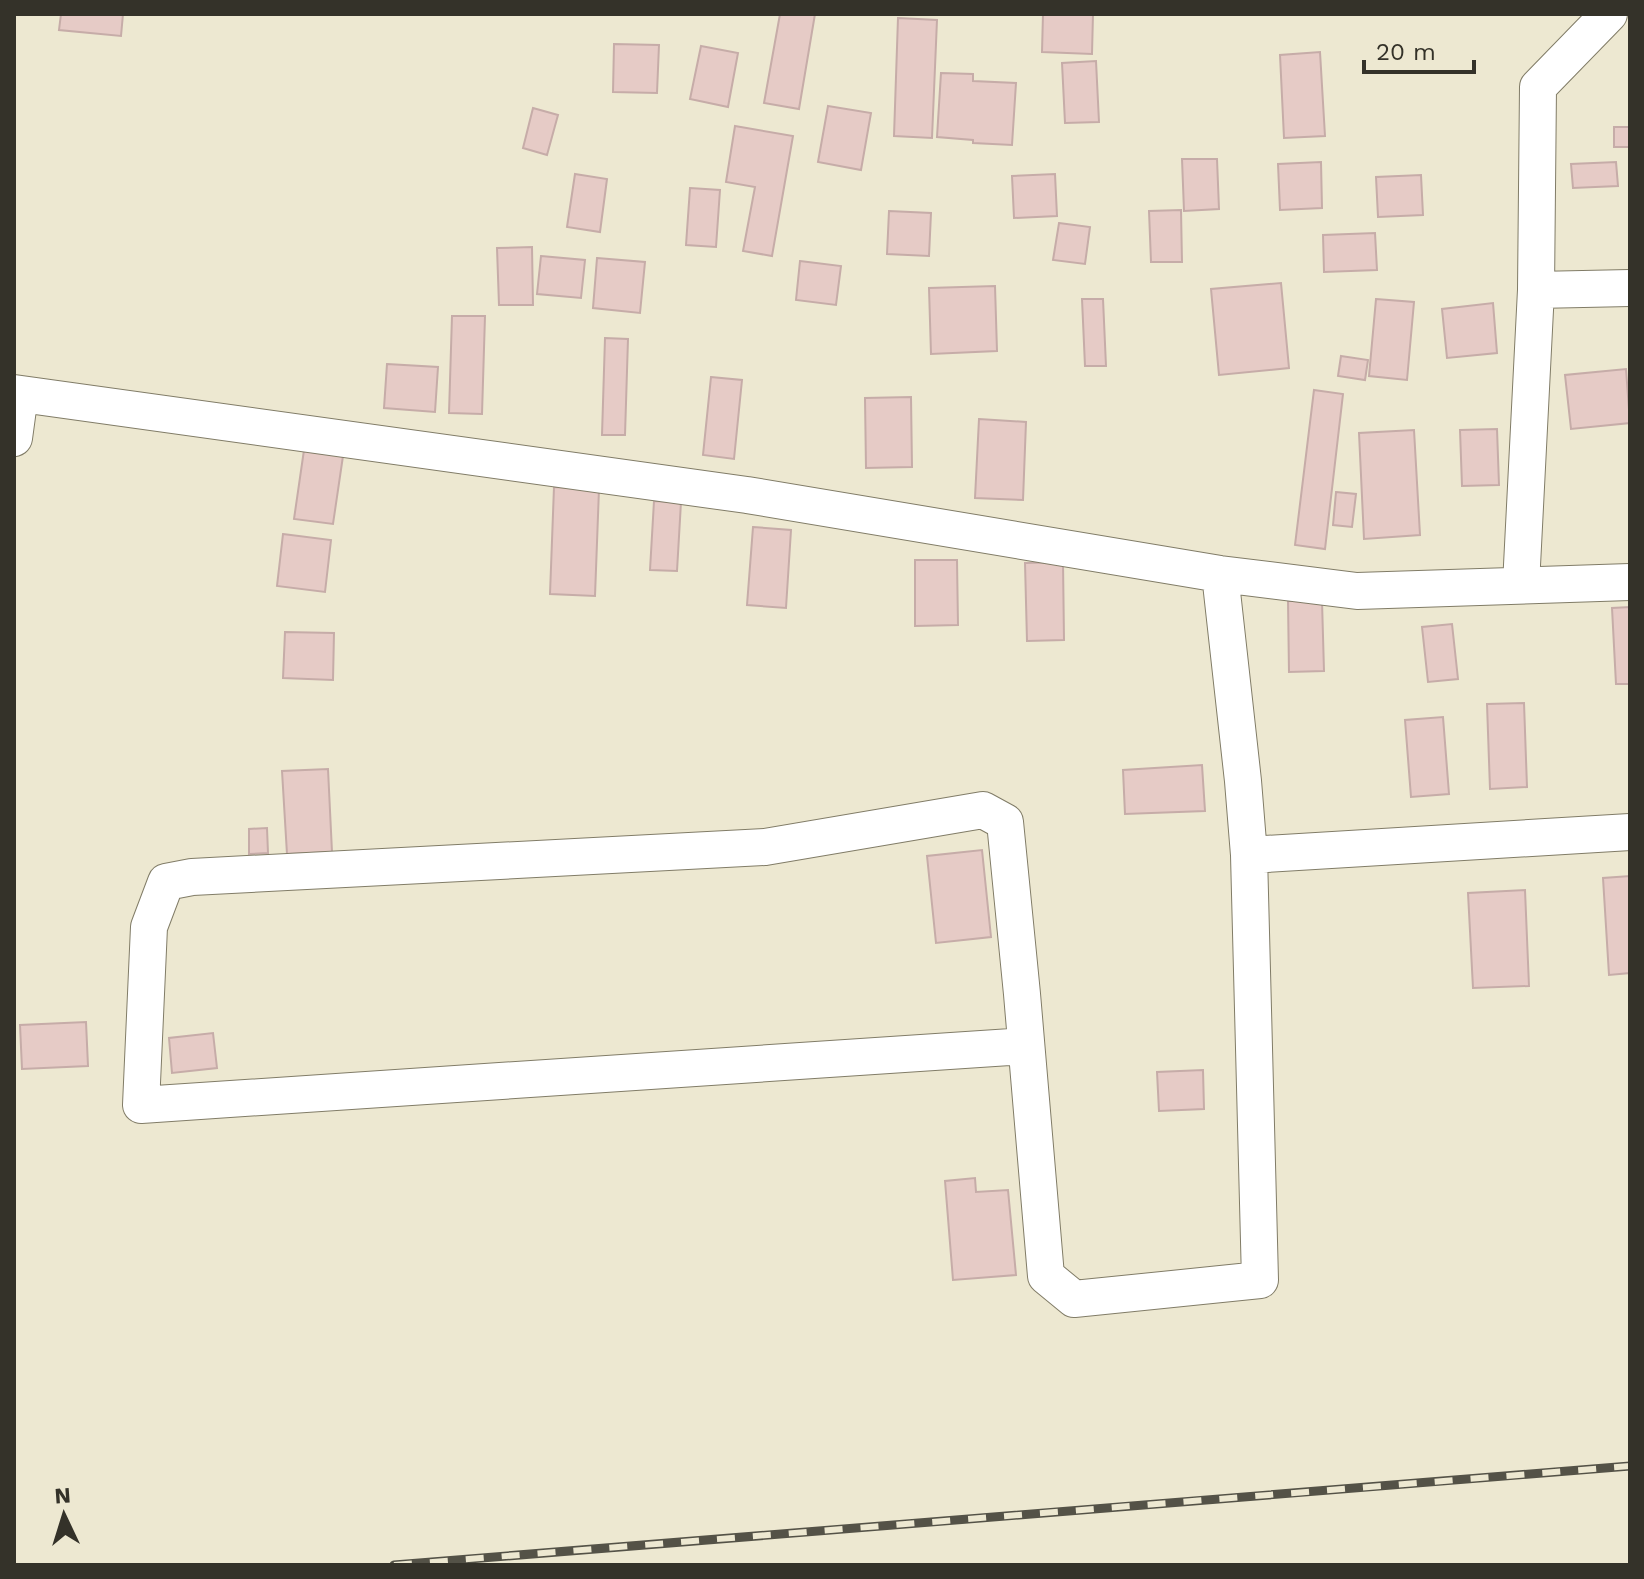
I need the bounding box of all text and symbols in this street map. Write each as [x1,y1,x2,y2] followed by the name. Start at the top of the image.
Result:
[1364,24,1474,74] scale bar
[1376,38,1436,66] text: 20 m
[24,1475,104,1555] north arrow
[54,1483,72,1509] text: N

